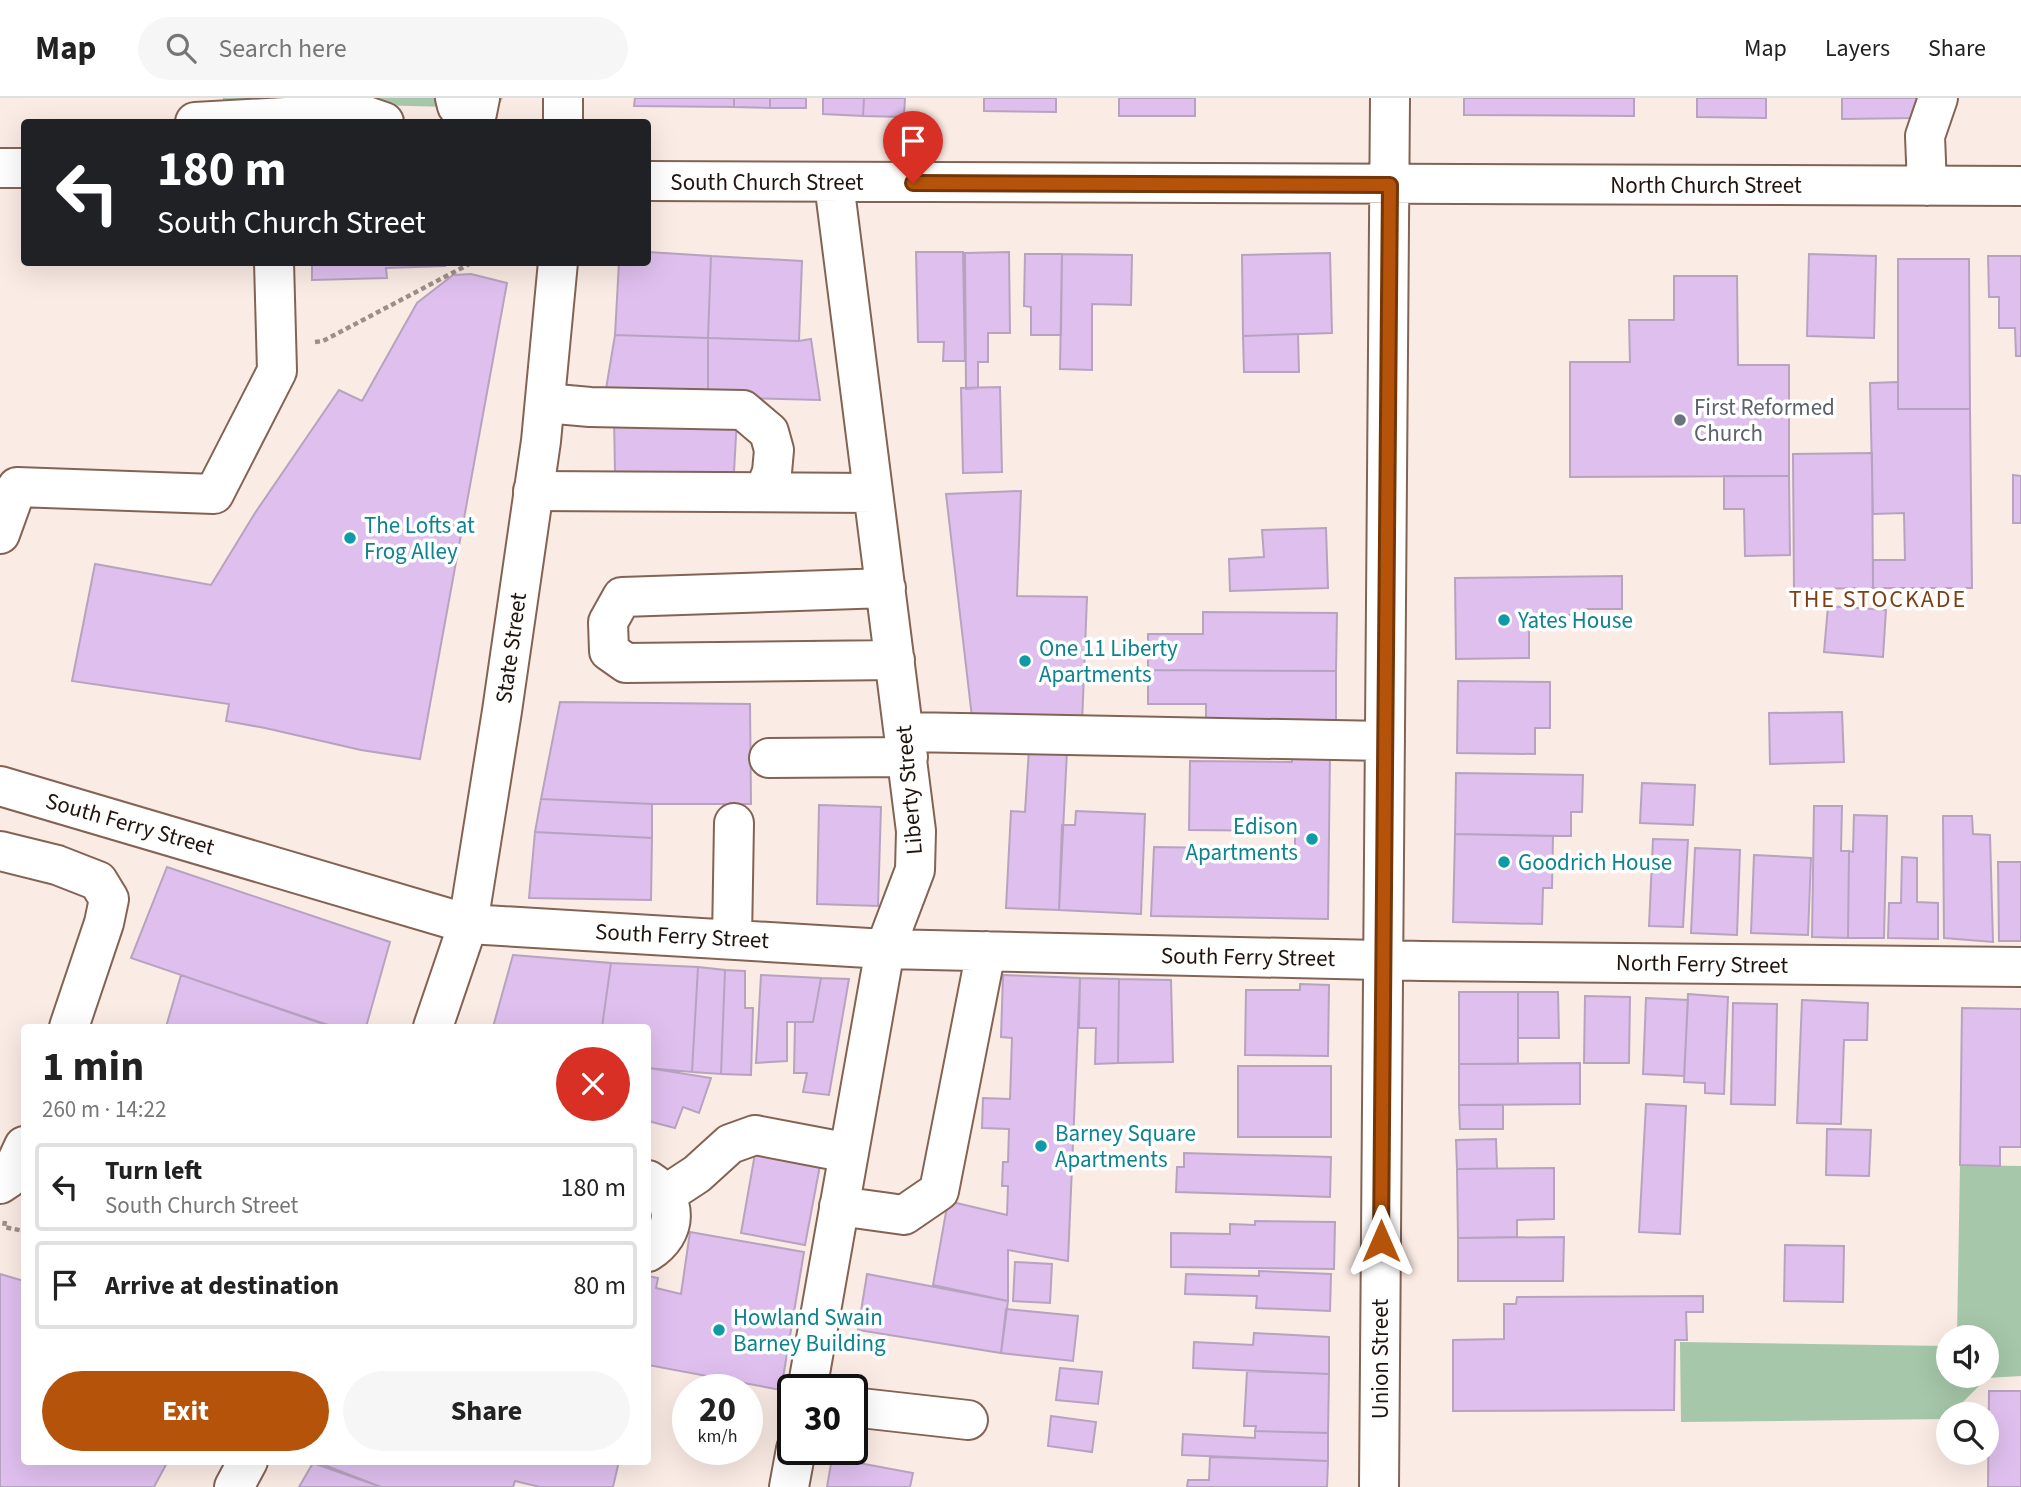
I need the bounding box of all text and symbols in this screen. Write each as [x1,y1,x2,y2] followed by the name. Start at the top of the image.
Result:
[138,17,628,80] search box
[35,25,96,72] text: Map
[162,29,200,67] icon: search
[218,30,347,67] text: Search here
[1744,31,1787,66] text: Map
[1825,31,1890,66] text: Layers
[1928,31,1986,66] text: Share
[883,111,943,183] pin
[894,122,932,160] icon: arrive
[157,135,286,205] text: 180 m
[42,147,133,238] icon: left
[670,166,864,199] street label: South Church Street
[1610,169,1802,202] street label: North Church Street
[157,200,426,246] text: South Church Street
[1694,391,1835,450] place label: First Reformed Church
[1672,412,1688,428] marker: First Reformed Church
[364,509,475,568] place label: The Lofts at Frog Alley
[342,530,358,546] marker: The Lofts at Frog Alley
[1789,582,1967,617] district label: THE STOCKADE
[487,590,535,705] street label: State Street
[1517,604,1633,637] place label: Yates House
[1496,612,1512,628] marker: Yates House
[1039,632,1178,691] place label: One 11 Liberty Apartments
[1017,653,1033,669] marker: One 11 Liberty Apartments
[887,724,931,856] street label: Liberty Street
[42,784,218,864] street label: South Ferry Street
[1185,810,1298,869] place label: Edison Apartments
[1304,831,1320,847] marker: Edison Apartments
[1518,846,1672,879] place label: Goodrich House
[1496,854,1512,870] marker: Goodrich House
[594,915,770,957] street label: South Ferry Street
[1161,939,1336,975] street label: South Ferry Street
[1616,946,1789,982] street label: North Ferry Street
[42,1037,144,1097] text: 1 min
[556,1047,630,1121] button: close
[42,1093,166,1126] text: 260 m · 14:22
[1055,1117,1196,1176] place label: Barney Square Apartments
[1033,1138,1049,1154] marker: Barney Square Apartments
[105,1152,202,1189] text: Turn left
[46,1168,84,1206] icon: left
[560,1169,626,1206] text: 180 m
[105,1189,298,1222] text: South Church Street
[1344,1204,1418,1278] position arrow
[46,1266,84,1304] icon: arrive
[105,1267,339,1304] text: Arrive at destination
[573,1267,626,1304] text: 80 m
[1364,1299,1397,1419] street label: Union Street
[733,1301,886,1360] place label: Howland Swain Barney Building
[711,1322,727,1338] marker: Howland Swain Barney Building
[1936,1325,1999,1465] map controls
[1936,1325,1999,1388] button: sound
[42,1371,329,1451] button: Exit
[343,1371,630,1451] button: Share
[777,1374,868,1465] speed limit sign: 30
[699,1385,736,1435] text: 20
[1936,1402,1999,1465] button: search
[698,1424,737,1449] text: km/h

